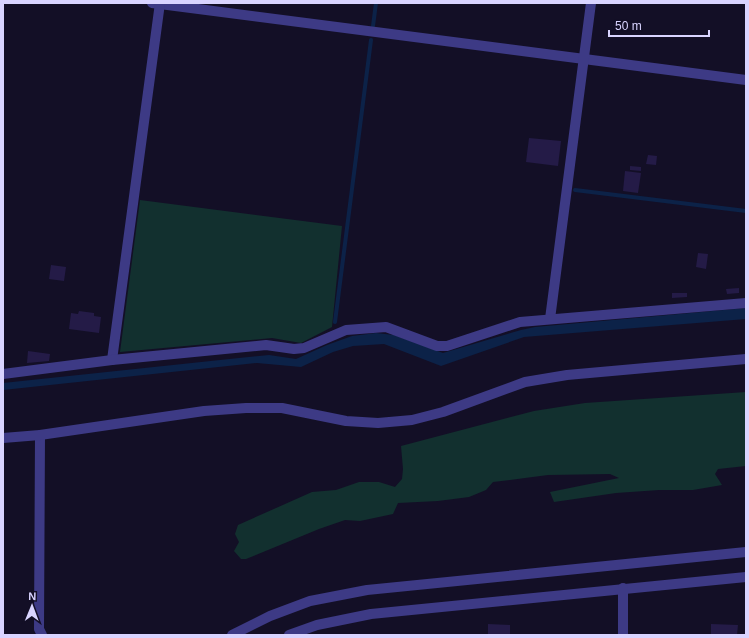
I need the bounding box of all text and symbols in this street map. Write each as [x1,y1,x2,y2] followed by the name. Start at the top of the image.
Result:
[609,12,709,38] scale bar
[615,19,642,33] text: 50 m
[12,586,52,626] north arrow
[28,590,36,602] text: N

